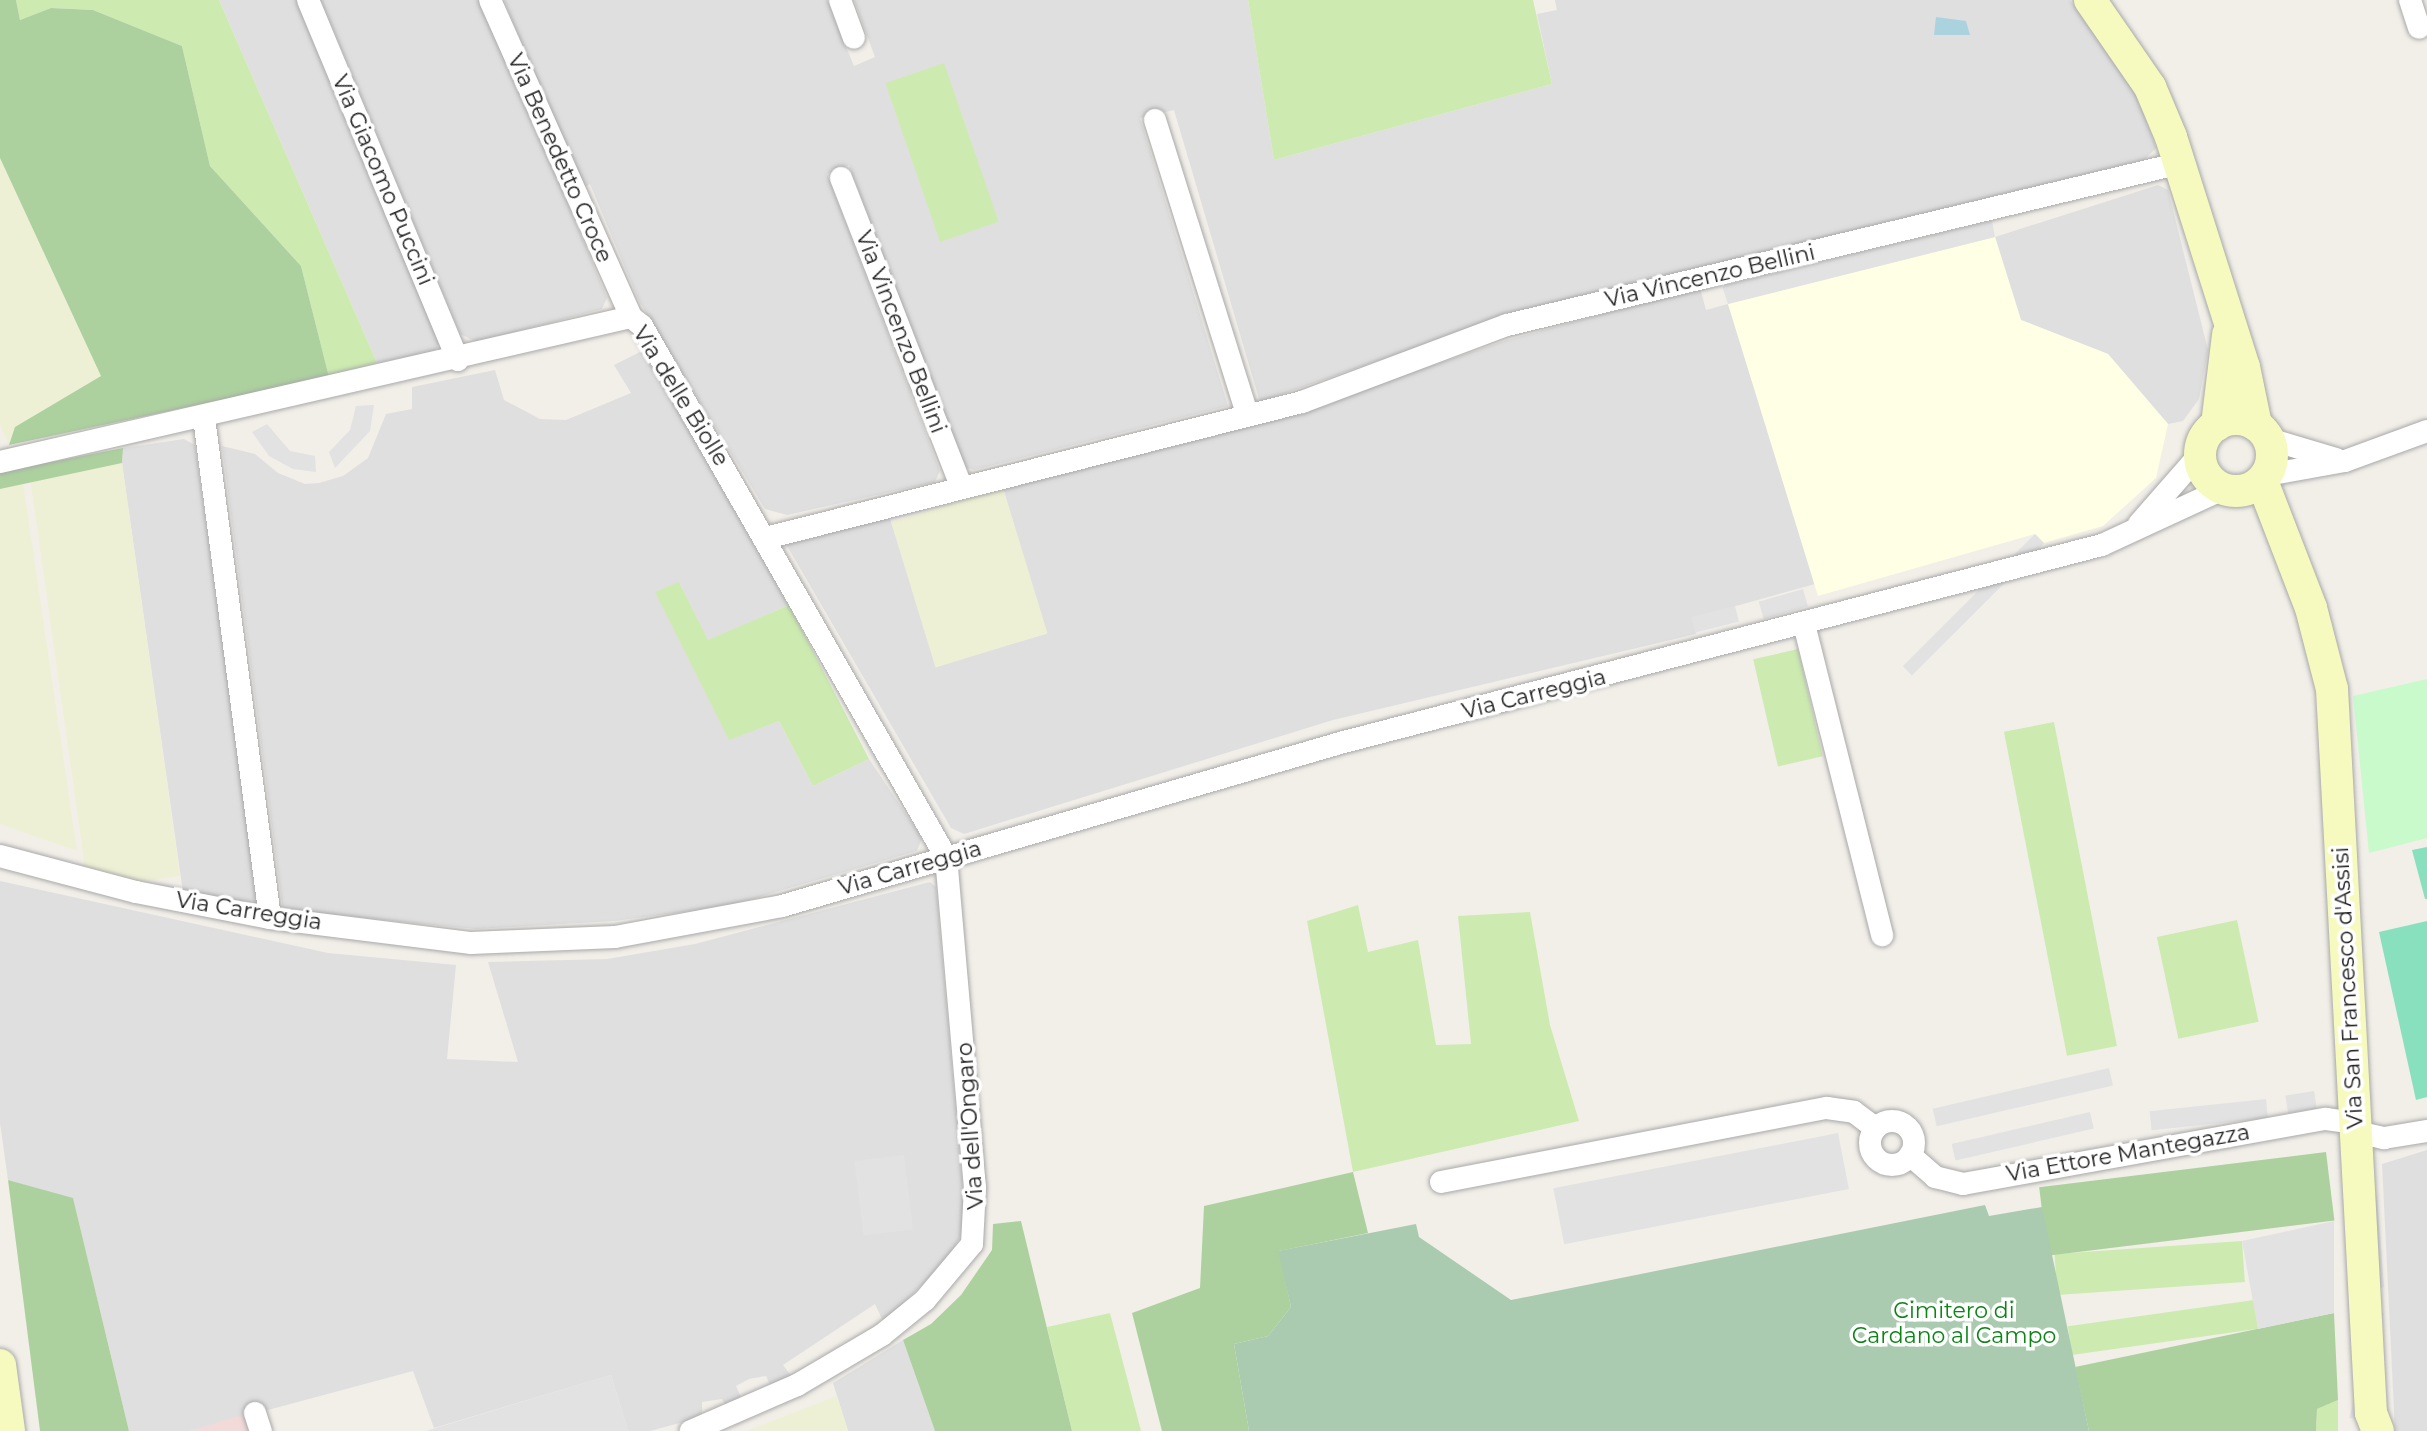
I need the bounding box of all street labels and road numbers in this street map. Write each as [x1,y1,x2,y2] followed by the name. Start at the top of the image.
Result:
[502,49,618,267] street label: Via Benedetto Croce
[327,71,439,289] street label: Via Giacomo Puccini
[850,227,952,437] street label: Via Vincenzo Bellini
[1602,239,1818,313] street label: Via Vincenzo Bellini
[627,321,735,471] street label: Via delle Biolle
[1459,663,1609,725] street label: Via Carreggia
[835,835,985,901] street label: Via Carreggia
[2327,846,2369,1130] street label: Via San Francesco d'Assisi
[174,886,324,936] street label: Via Carreggia
[951,1042,989,1210] street label: Via dell'Ongaro
[2004,1119,2252,1187] street label: Via Ettore Mantegazza

